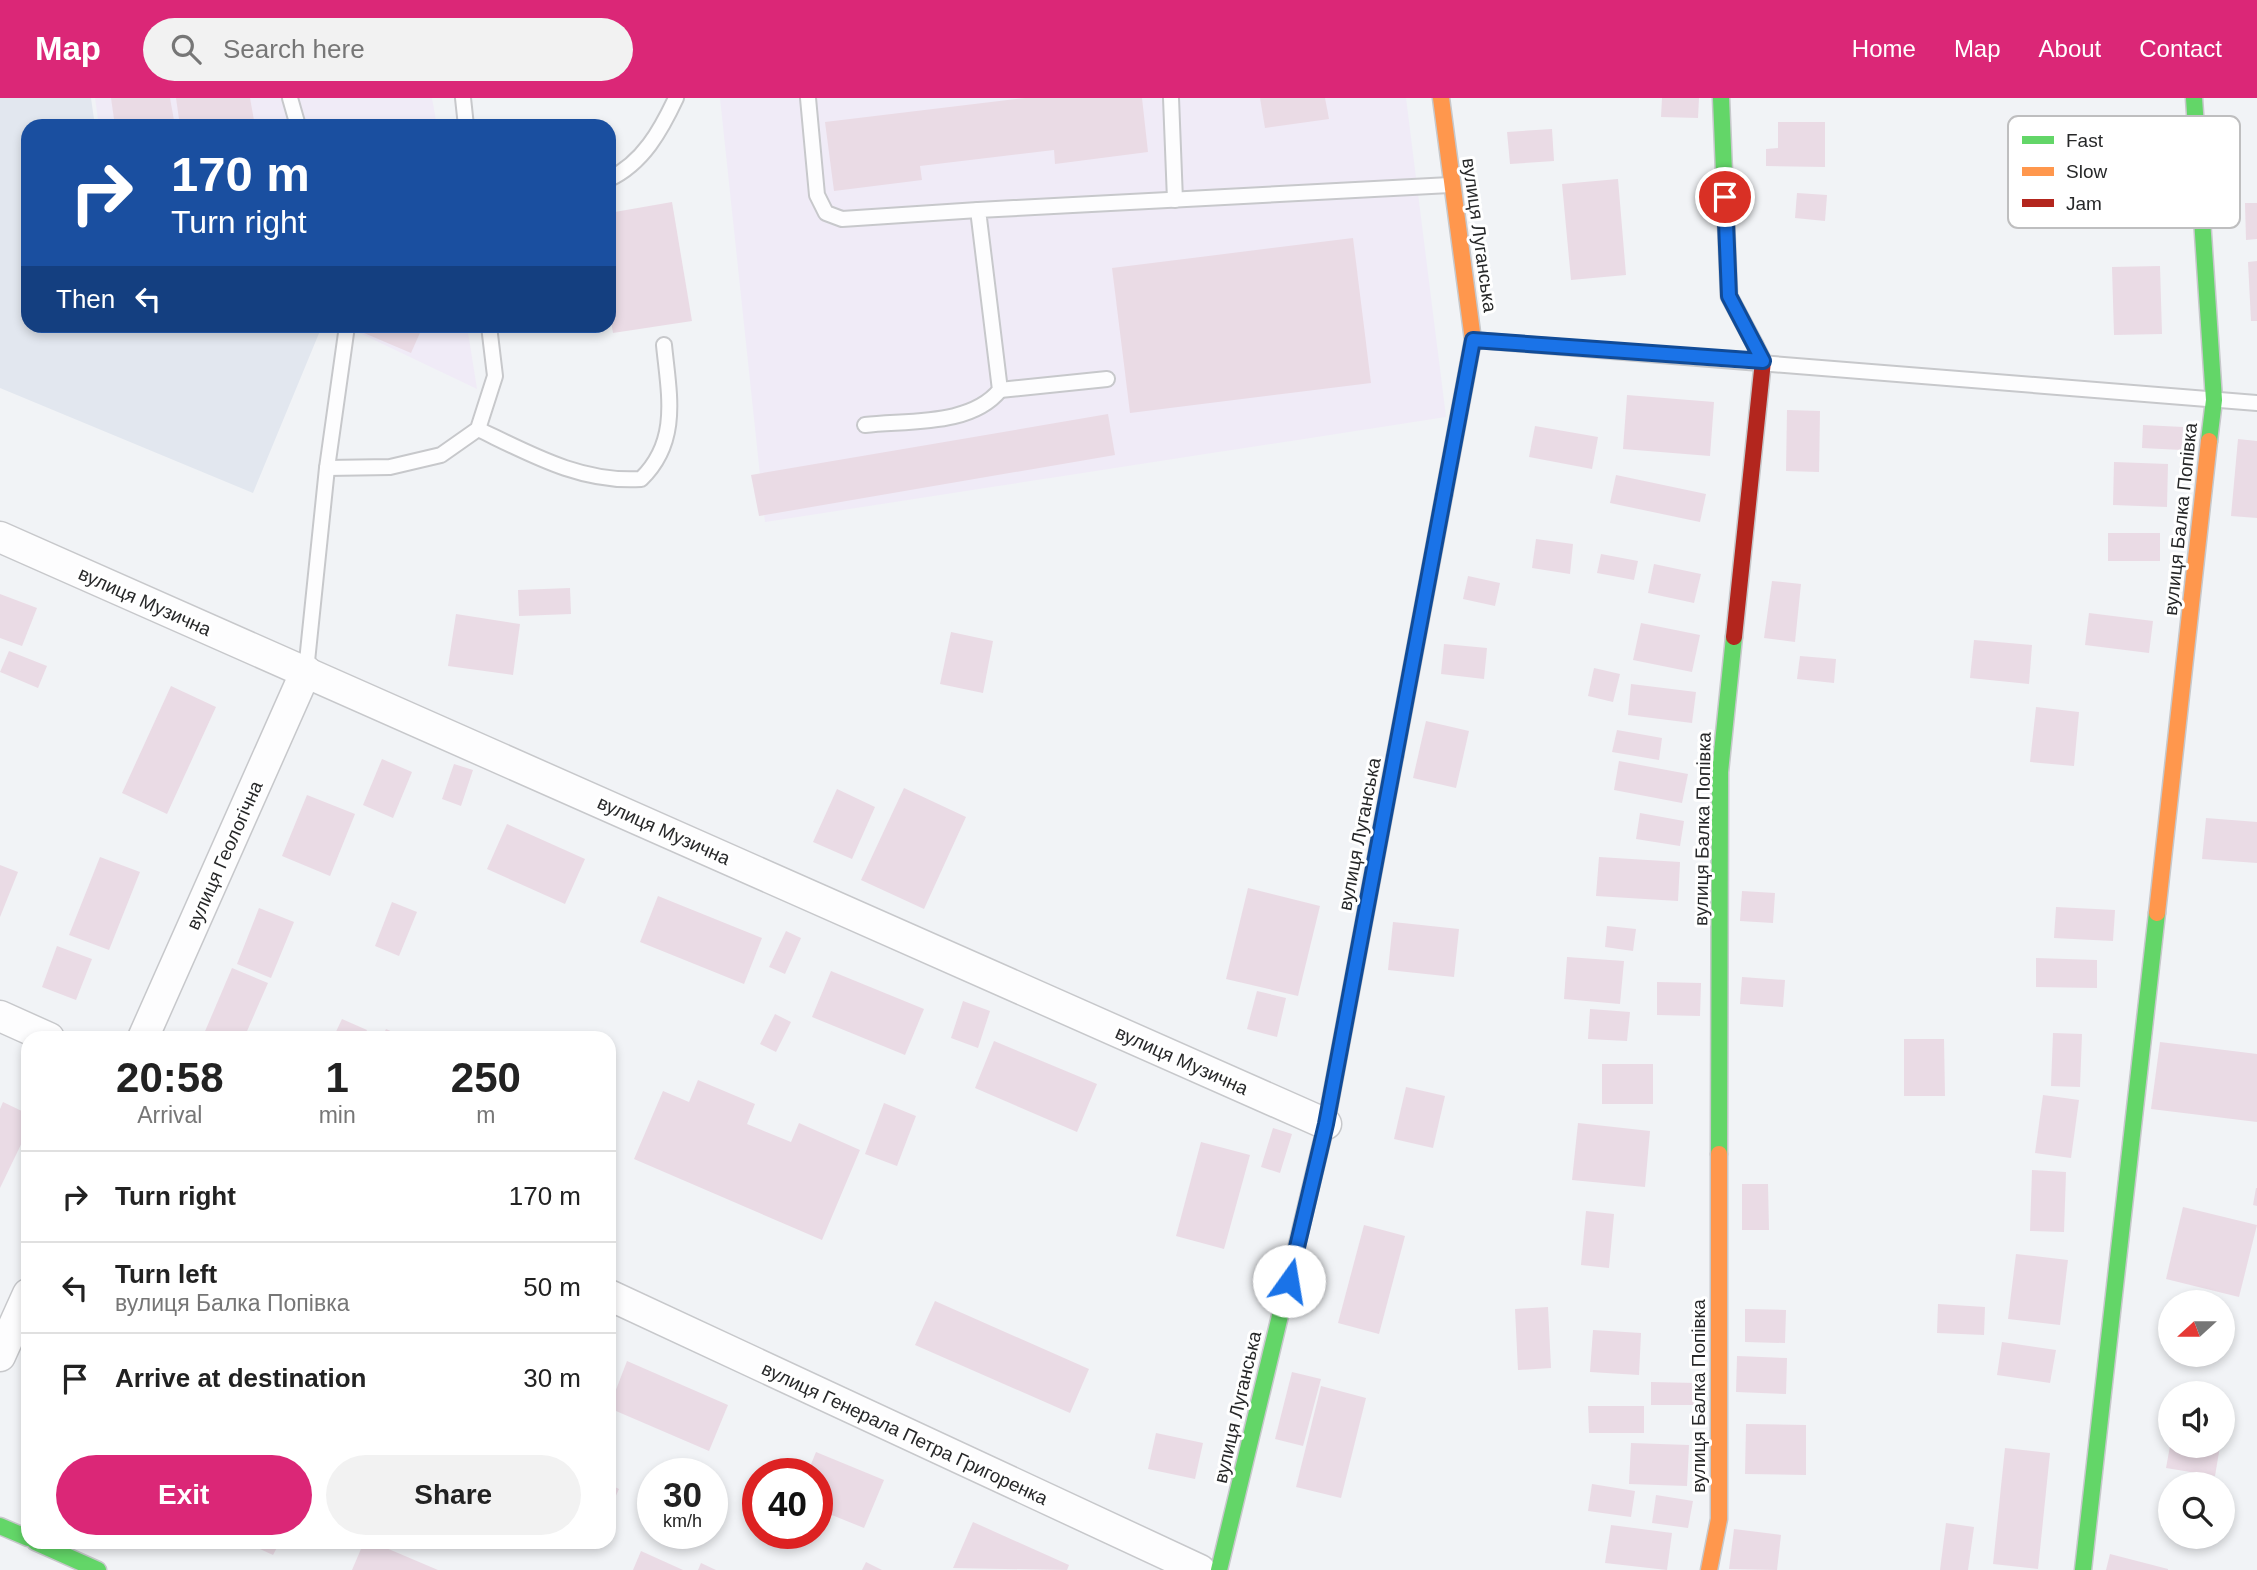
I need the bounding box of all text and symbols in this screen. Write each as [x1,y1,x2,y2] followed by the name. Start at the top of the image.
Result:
[143,18,633,81] search box
[35,30,101,67] text: Map
[167,30,205,68] icon: search
[223,34,365,64] text: Search here
[1852,35,1916,62] text: Home
[1954,35,2001,62] text: Map
[2039,35,2101,62] text: About
[2139,35,2222,62] text: Contact
[2008,116,2240,228] legend
[2066,130,2104,151] text: Fast
[56,147,147,238] icon: right
[171,147,310,201] text: 170 m
[1458,157,1501,314] street label: вулиця Луганська
[2066,161,2107,182] text: Slow
[1695,167,1755,227] pin
[1706,178,1744,216] icon: arrive
[2066,193,2102,214] text: Jam
[171,204,307,240] text: Turn right
[129,280,167,318] icon: left
[56,284,115,314] text: Then
[2160,421,2201,616] street label: вулиця Балка Попівка
[75,563,215,640] street label: вулиця Музична
[1690,732,1715,926] street label: вулиця Балка Попівка
[1334,755,1385,912] street label: вулиця Луганська
[182,777,267,933] street label: вулиця Геологічна
[594,792,734,869] street label: вулиця Музична
[1112,1022,1252,1099] street label: вулиця Музична
[116,1054,224,1101] text: 20:58
[325,1054,349,1101] text: 1
[451,1054,521,1101] text: 250
[137,1102,202,1128] text: Arrival
[319,1102,356,1128] text: min
[476,1102,495,1128] text: m
[56,1178,94,1216] icon: right
[115,1181,236,1211] text: Turn right
[509,1181,581,1211] text: 170 m
[1252,1244,1326,1318] position arrow
[115,1259,217,1289] text: Turn left
[56,1269,94,1307] icon: left
[523,1272,581,1302] text: 50 m
[115,1290,350,1316] text: вулиця Балка Попівка
[2158,1290,2235,1367] north arrow
[2158,1290,2235,1549] map controls
[1688,1299,1709,1493] street label: вулиця Балка Попівка
[1210,1329,1265,1485] street label: вулиця Луганська
[759,1358,1051,1509] street label: вулиця Генерала Петра Григоренка
[56,1360,94,1398] icon: arrive
[115,1363,366,1393] text: Arrive at destination
[523,1363,581,1393] text: 30 m
[2158,1381,2235,1458] button: sound
[56,1455,312,1535] button: Exit
[326,1455,581,1535] button: Share
[742,1458,833,1549] speed limit sign: 40
[2158,1472,2235,1549] button: search
[663,1475,702,1514] text: 30
[663,1511,702,1531] text: km/h

